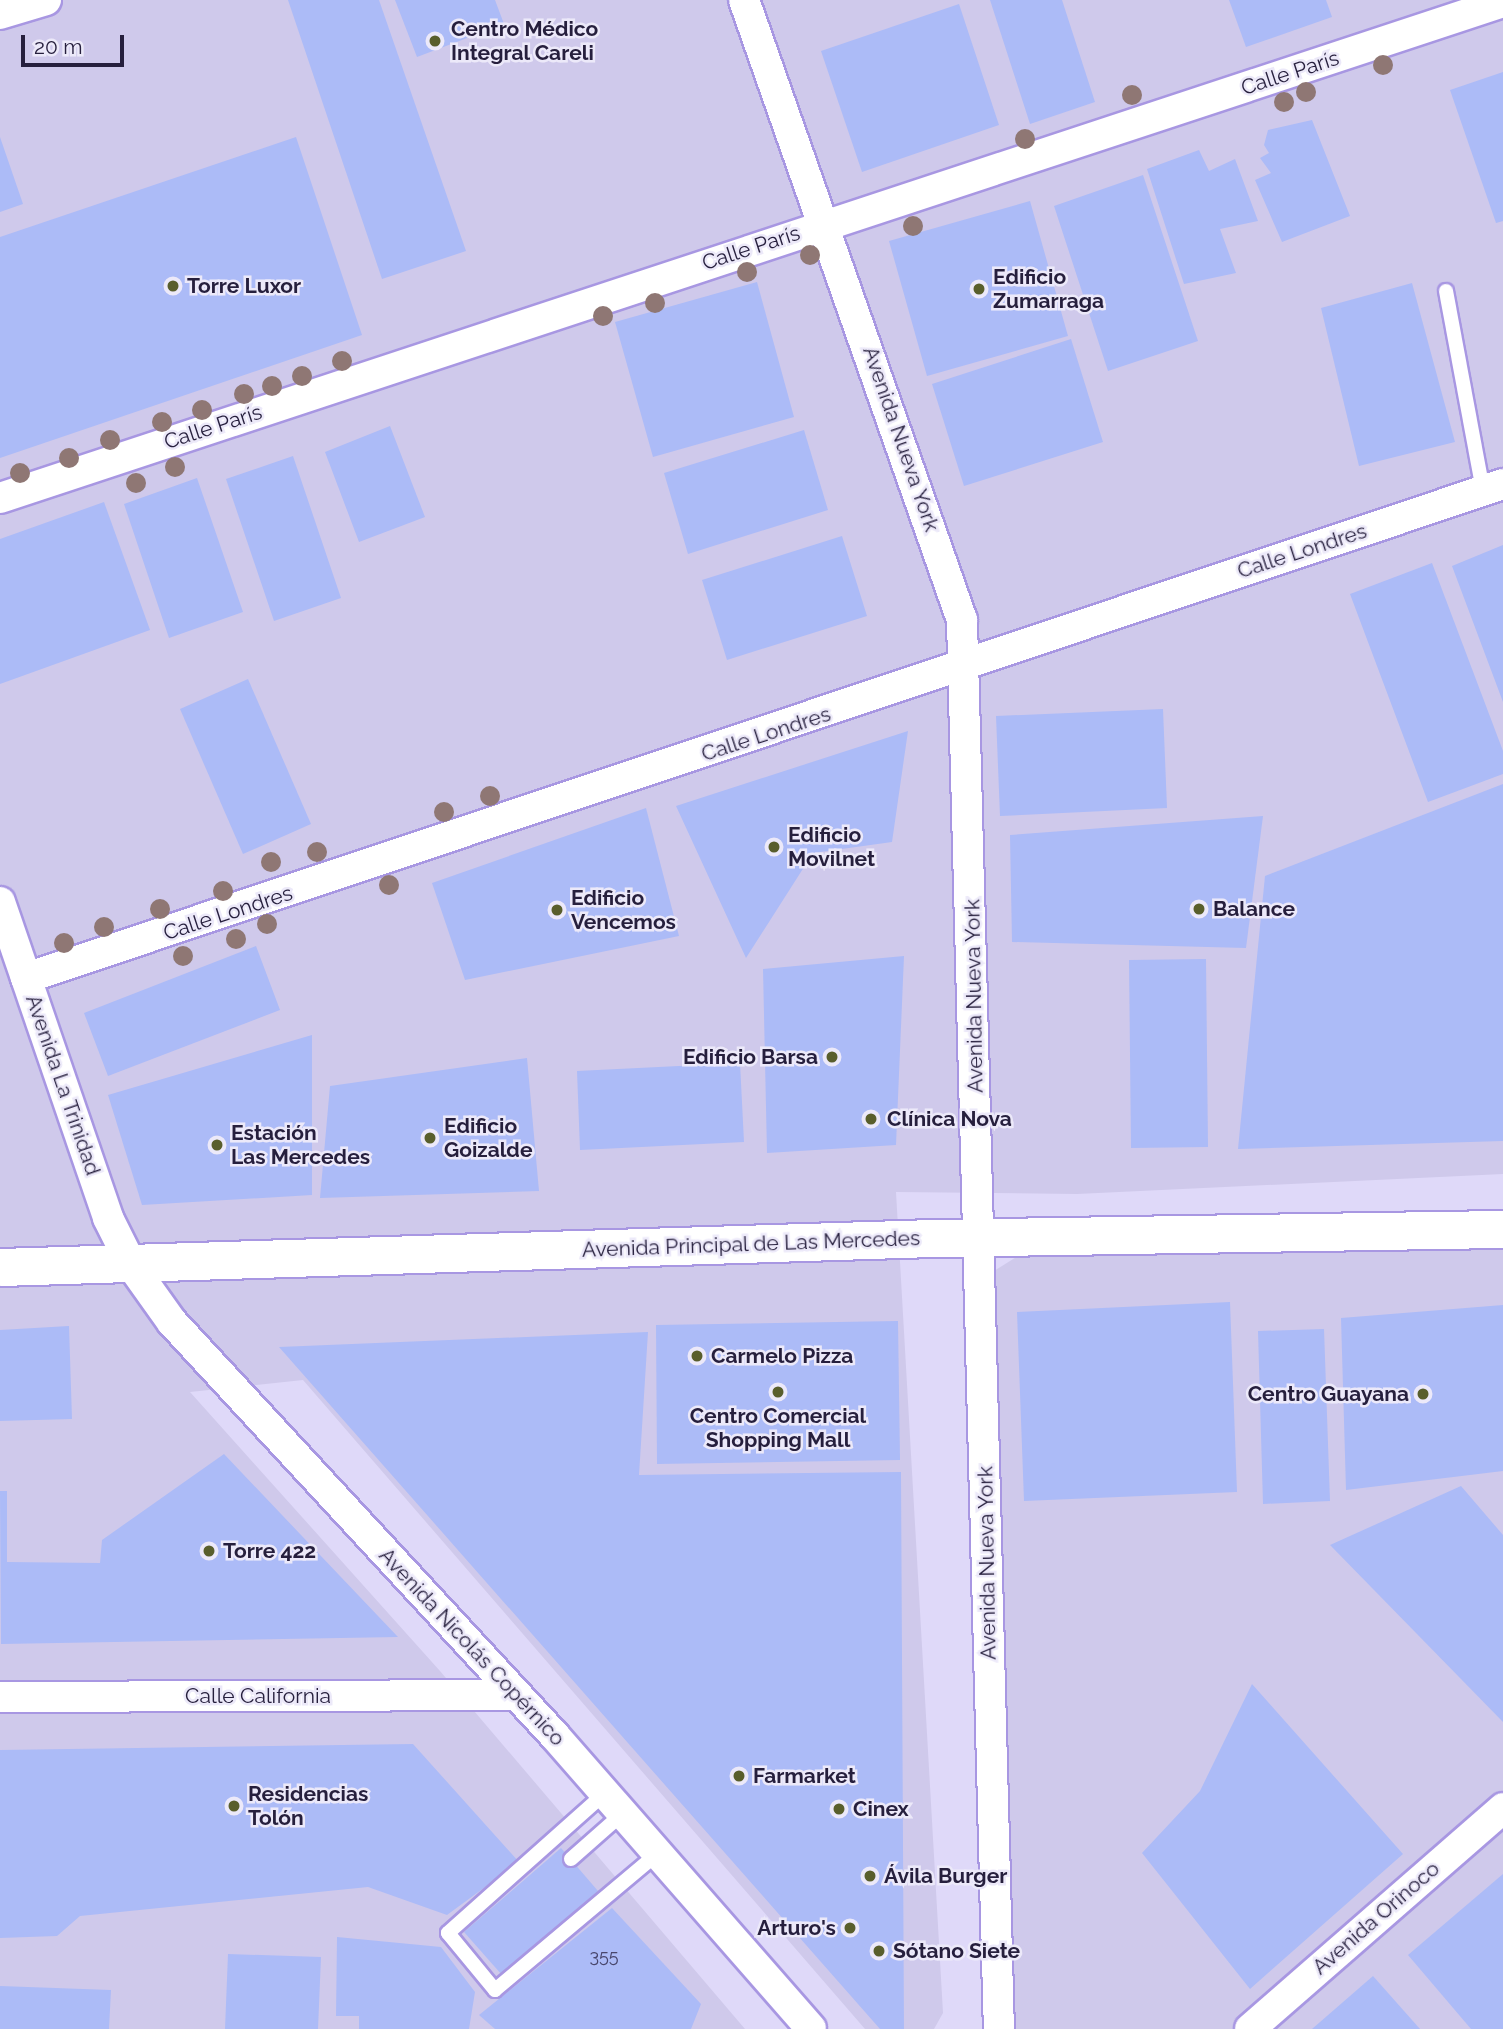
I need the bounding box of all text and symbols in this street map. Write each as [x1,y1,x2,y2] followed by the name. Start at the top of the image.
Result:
[451,16,598,66] place label: Centro Médico Integral Careli
[24,21,128,65] scale bar
[425,31,445,51] marker: Centro Médico Integral Careli
[34,34,82,59] text: 20 m
[1238,45,1342,101] street label: Calle París
[699,220,803,276] street label: Calle París
[993,264,1104,314] place label: Edificio Zumarraga
[187,273,301,299] place label: Torre Luxor
[165,278,181,294] marker: Torre Luxor
[971,281,987,297] marker: Edificio Zumarraga
[857,343,945,535] street label: Avenida Nueva York
[161,399,265,455] street label: Calle París
[1234,518,1370,584] street label: Calle Londres
[698,701,834,767] street label: Calle Londres
[788,822,875,872] place label: Edificio Movilnet
[766,839,782,855] marker: Edificio Movilnet
[160,880,296,946] street label: Calle Londres
[571,885,676,935] place label: Edificio Vencemos
[1213,896,1295,922] place label: Balance
[960,899,988,1093] street label: Avenida Nueva York
[1191,901,1207,917] marker: Balance
[549,902,565,918] marker: Edificio Vencemos
[20,991,106,1179] street label: Avenida La Trinidad
[683,1044,818,1070] place label: Edificio Barsa
[824,1049,840,1065] marker: Edificio Barsa
[887,1106,1012,1132] place label: Clínica Nova
[861,1109,881,1129] marker: Clínica Nova
[444,1113,532,1163] place label: Edificio Goizalde
[231,1120,370,1170] place label: Estación Las Mercedes
[422,1130,438,1146] marker: Edificio Goizalde
[209,1137,225,1153] marker: Estación Las Mercedes
[581,1225,921,1263] street label: Avenida Principal de Las Mercedes
[711,1343,853,1369] place label: Carmelo Pizza
[689,1348,705,1364] marker: Carmelo Pizza
[1248,1381,1409,1407] place label: Centro Guayana
[770,1384,786,1400] marker: Centro Comercial Shopping Mall
[1415,1386,1431,1402] marker: Centro Guayana
[690,1403,866,1453] place label: Centro Comercial Shopping Mall
[973,1466,1001,1660] street label: Avenida Nueva York
[223,1538,316,1564] place label: Torre 422
[201,1543,217,1559] marker: Torre 422
[374,1543,570,1751] street label: Avenida Nicolás Copérnico
[185,1683,331,1709] street label: Calle California
[753,1763,856,1789] place label: Farmarket
[731,1768,747,1784] marker: Farmarket
[248,1781,368,1831] place label: Residencias Tolón
[853,1796,909,1822] place label: Cinex
[226,1798,242,1814] marker: Residencias Tolón
[831,1801,847,1817] marker: Cinex
[1307,1856,1445,1980] street label: Avenida Orinoco
[884,1863,1007,1889] place label: Ávila Burger
[862,1868,878,1884] marker: Ávila Burger
[757,1915,836,1941] place label: Arturo's
[842,1920,858,1936] marker: Arturo's
[893,1938,1020,1964] place label: Sótano Siete
[871,1943,887,1959] marker: Sótano Siete
[589,1945,619,1967] house number: 355

